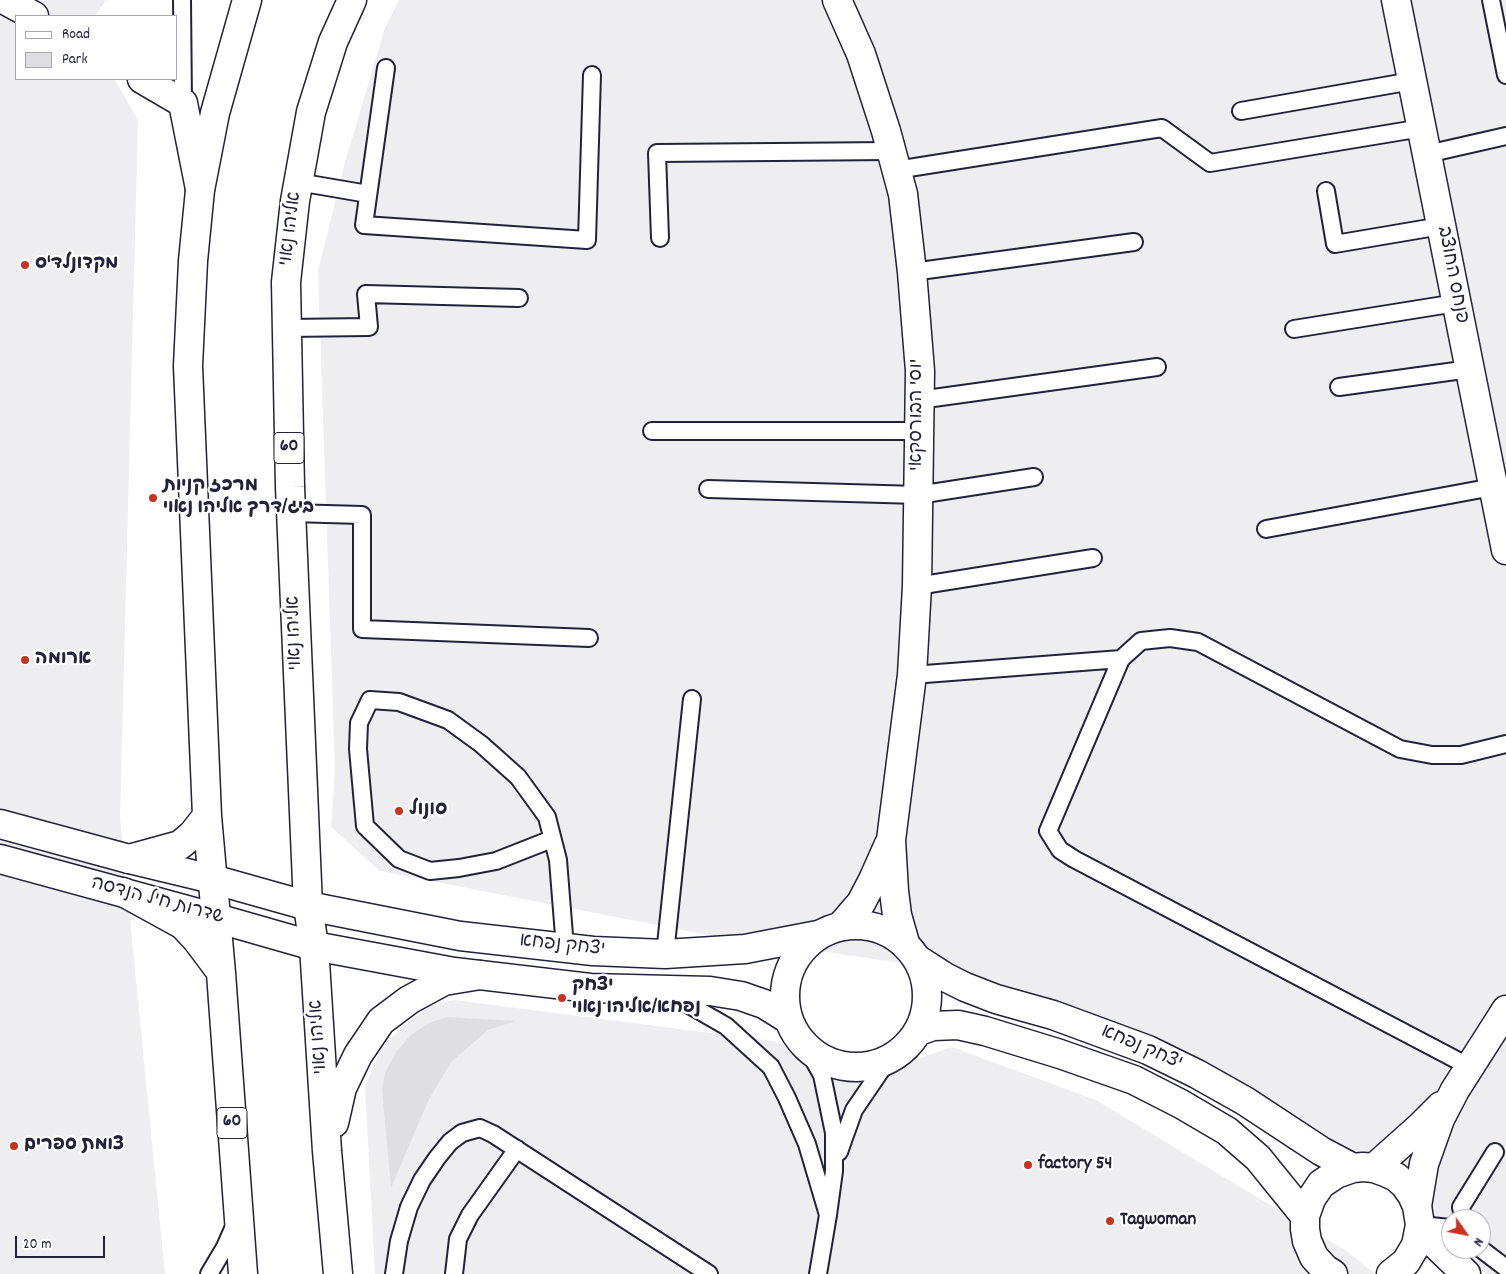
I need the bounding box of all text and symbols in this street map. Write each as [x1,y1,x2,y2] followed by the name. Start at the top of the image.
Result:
[15,15,178,80] legend
[62,24,90,46] text: Road
[62,49,88,71] text: Park
[276,191,308,267] street label: אליהו נאוי
[1430,224,1472,326] street label: פנחס החוצב
[35,254,118,276] place label: מקדונלד'ס
[19,259,31,271] marker: מקדונלד'ס
[907,359,929,471] street label: יוסי הבורסקאי
[274,432,304,463] road number: 60
[163,476,314,520] place label: מרכז קניות ביג/דרך אליהו נאוי
[147,492,159,504] marker: מרכז קניות ביג/דרך אליהו נאוי
[283,595,309,671] street label: אליהו נאוי
[35,649,91,671] place label: ארומה
[19,654,31,666] marker: ארומה
[409,800,447,822] place label: סונול
[393,805,405,817] marker: סונול
[88,873,226,931] street label: שדרות חיל הנדסה
[518,931,606,963] street label: יצחק נפחא
[572,976,701,1020] place label: יצחק נפחא/אליהו נאוי
[556,992,568,1004] marker: יצחק נפחא/אליהו נאוי
[306,999,334,1075] street label: אליהו נאוי
[1097,1022,1185,1076] street label: יצחק נפחא
[217,1108,247,1138] road number: 60
[24,1135,124,1157] place label: צומת ספרים
[8,1140,20,1152] marker: צומת ספרים
[1038,1154,1112,1176] place label: factory 54
[1022,1159,1034,1171] marker: factory 54
[1441,1209,1491,1259] north arrow
[1120,1210,1196,1232] place label: Tagwoman
[1104,1215,1116,1227] marker: Tagwoman
[18,1226,108,1258] scale bar
[1467,1233,1488,1250] text: N
[23,1234,51,1256] text: 20 m

